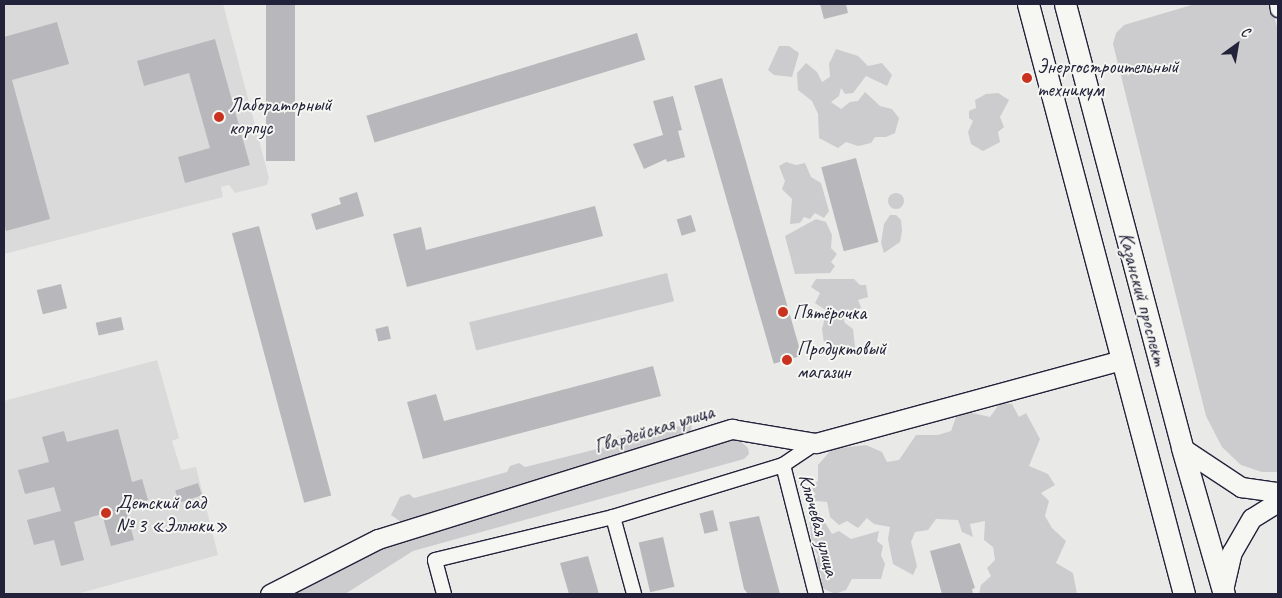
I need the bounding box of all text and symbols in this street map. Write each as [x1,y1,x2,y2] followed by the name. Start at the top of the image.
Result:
[1212,20,1262,70] north arrow
[1238,23,1253,41] text: С
[1037,54,1179,101] place label: Энергостроительный техникум
[1021,72,1033,84] marker: Энергостроительный техникум
[229,93,332,140] place label: Лабораторный корпус
[213,111,225,123] marker: Лабораторный корпус
[1114,230,1172,368] street label: Казанский проспект
[793,300,866,324] place label: Пятёрочка
[777,306,789,318] marker: Пятёрочка
[797,336,886,383] place label: Продуктовый магазин
[781,354,793,366] marker: Продуктовый магазин
[591,399,717,459] street label: Гвардейская улица
[794,471,844,579] street label: Ключевая улица
[116,490,228,537] place label: Детский сад № 3 «Эллюки»
[100,507,112,519] marker: Детский сад № 3 «Эллюки»

